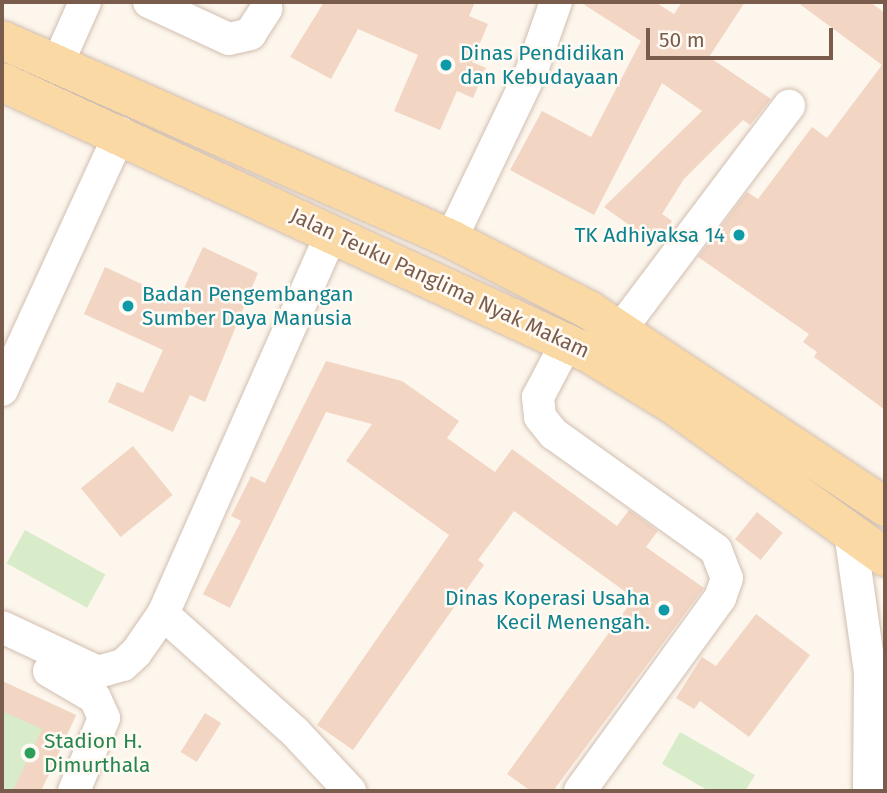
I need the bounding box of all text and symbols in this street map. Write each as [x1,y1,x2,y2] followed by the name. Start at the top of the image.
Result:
[649,14,836,58] scale bar
[659,27,705,53] text: 50 m
[460,40,625,90] place label: Dinas Pendidikan dan Kebudayaan
[438,57,454,73] marker: Dinas Pendidikan dan Kebudayaan
[286,202,594,364] street label: Jalan Teuku Panglima Nyak Makam
[574,222,725,248] place label: TK Adhiyaksa 14
[731,227,747,243] marker: TK Adhiyaksa 14
[142,281,354,331] place label: Badan Pengembangan Sumber Daya Manusia
[120,298,136,314] marker: Badan Pengembangan Sumber Daya Manusia
[445,585,650,635] place label: Dinas Koperasi Usaha Kecil Menengah.
[656,602,672,618] marker: Dinas Koperasi Usaha Kecil Menengah.
[44,728,150,778] place label: Stadion H. Dimurthala
[22,745,38,761] marker: Stadion H. Dimurthala

